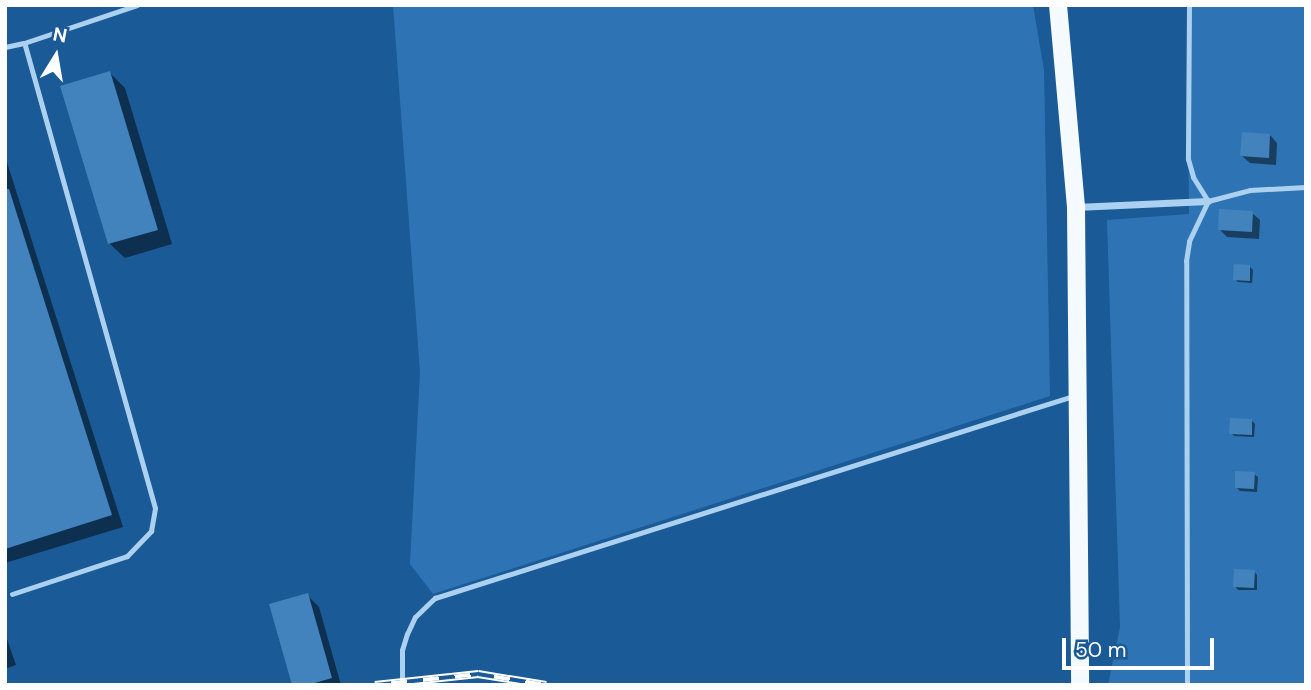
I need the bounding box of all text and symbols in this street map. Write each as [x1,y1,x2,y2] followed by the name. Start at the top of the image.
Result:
[21,21,91,91] north arrow
[51,21,69,48] text: N
[1066,624,1218,668] scale bar
[1075,636,1126,664] text: 50 m

